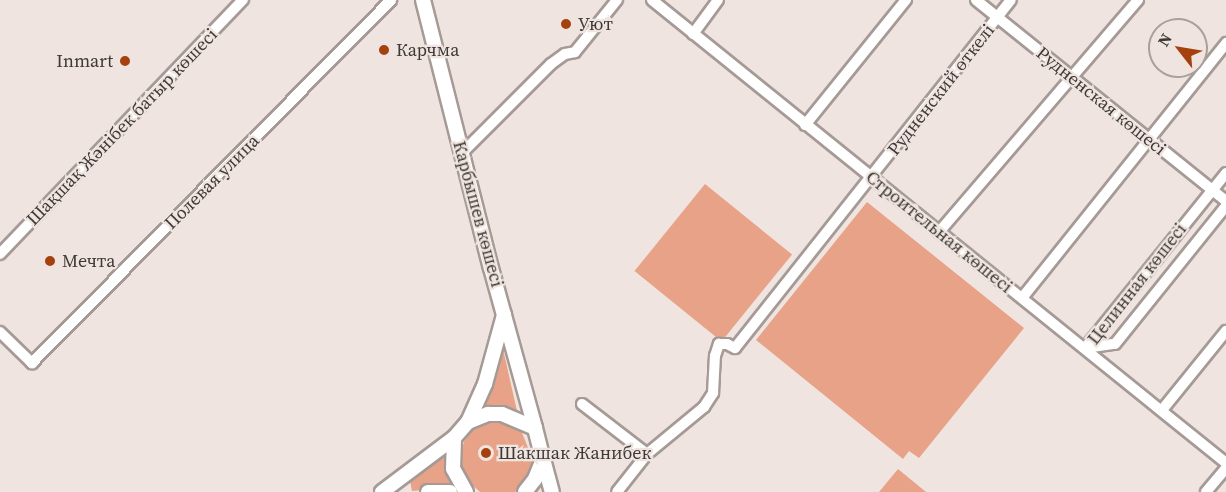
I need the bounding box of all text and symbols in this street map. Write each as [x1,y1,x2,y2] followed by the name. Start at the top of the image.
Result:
[578,13,613,35] place label: Уют
[559,17,573,31] marker: Уют
[1148,18,1208,78] north arrow
[883,20,999,160] street label: Рудненский өткелі
[22,24,222,230] street label: Шақшақ Жәнібек батыр көшесі
[1152,29,1177,50] text: N
[396,39,459,61] place label: Карчма
[1032,42,1170,160] street label: Рудненская көшесі
[377,43,391,57] marker: Карчма
[56,50,113,72] place label: Inmart
[118,54,132,68] marker: Inmart
[160,130,264,234] street label: Полевая улица
[448,139,508,289] street label: Карбышев көшесі
[861,166,1017,298] street label: Строительная көшесі
[1083,219,1191,349] street label: Целинная көшесі
[62,250,115,272] place label: Мечта
[43,254,57,268] marker: Мечта
[498,442,651,464] place label: Шакшак Жанибек
[479,446,493,460] marker: Шакшак Жанибек

